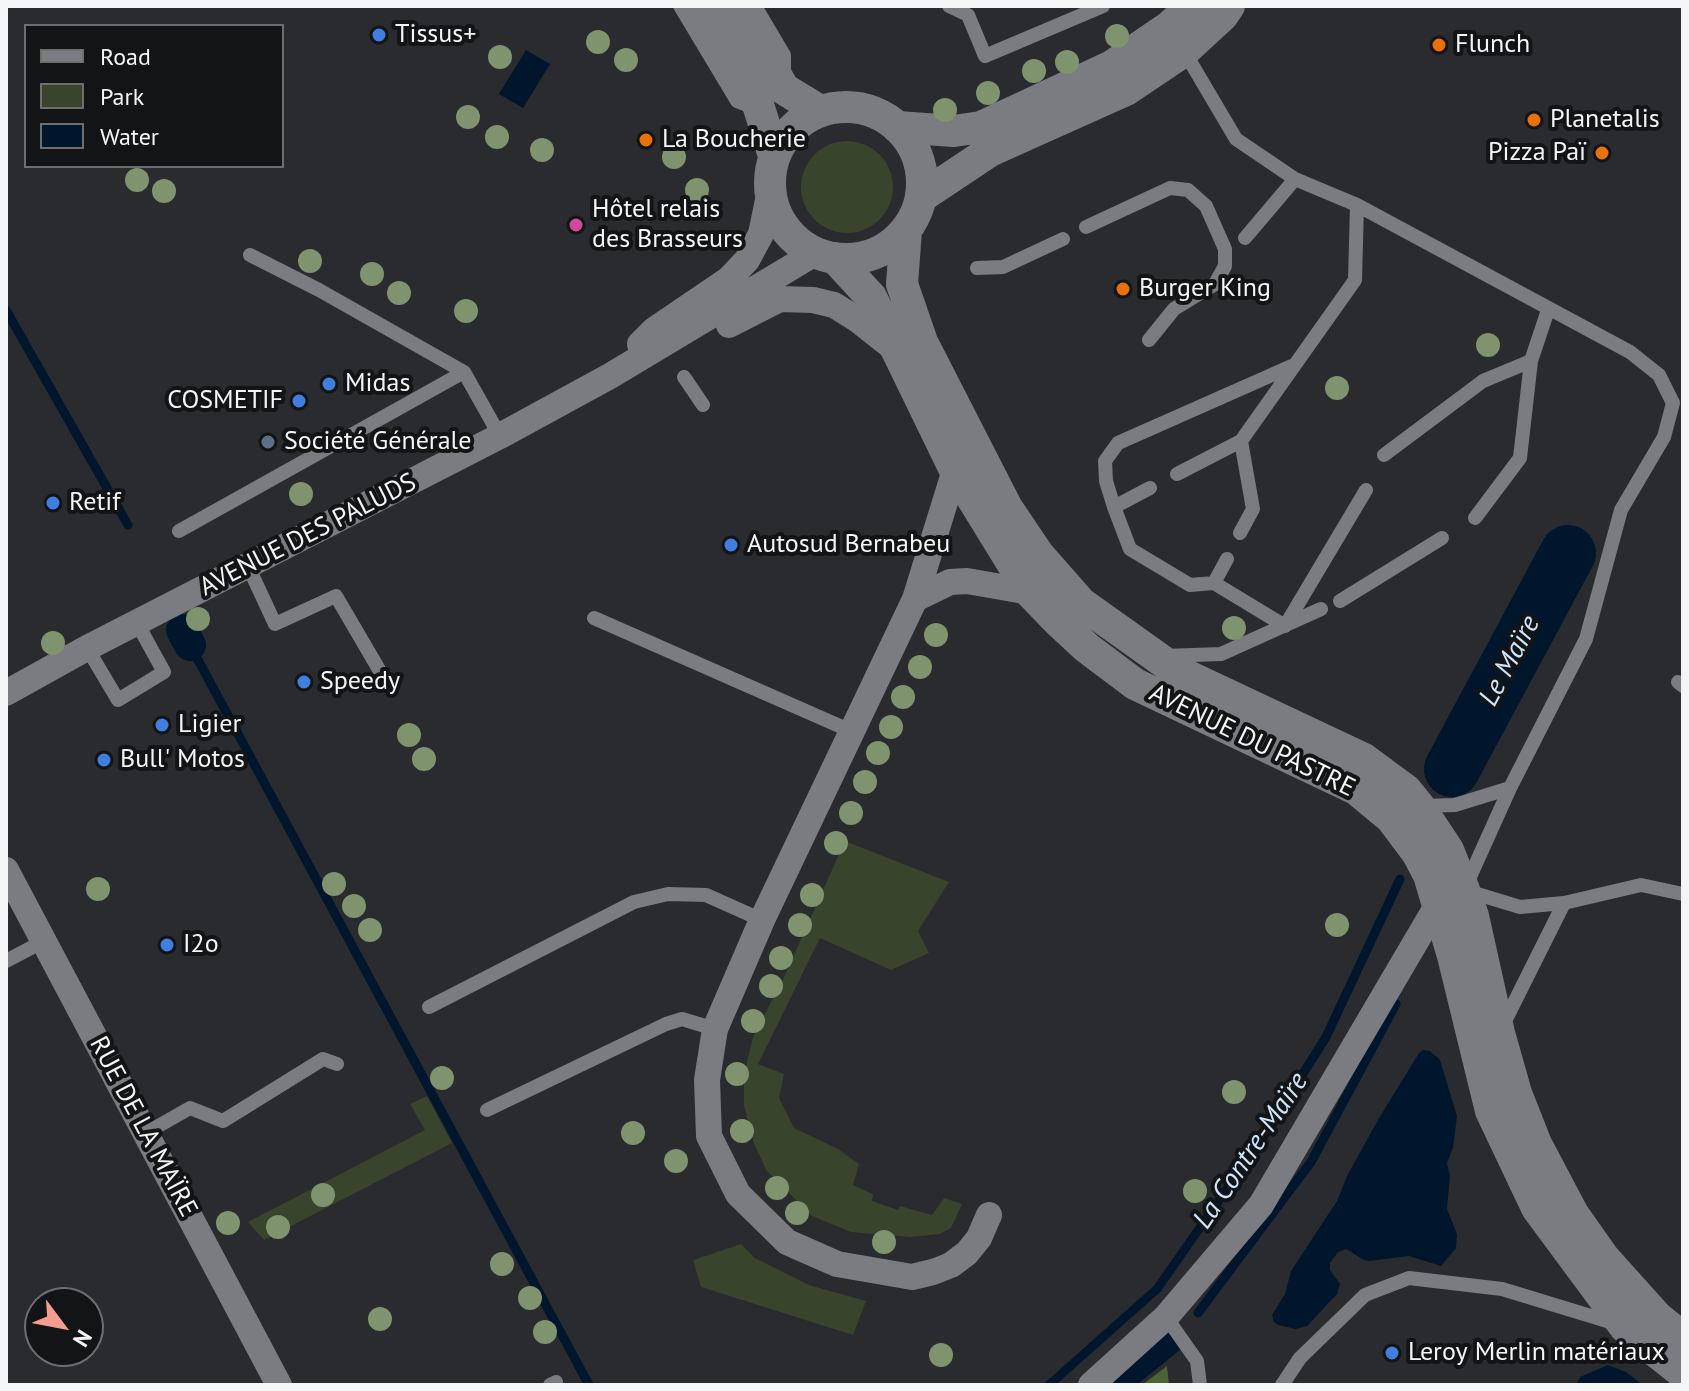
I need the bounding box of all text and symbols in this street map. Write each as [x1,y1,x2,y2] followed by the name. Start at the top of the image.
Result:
[395,19,476,51] place label: Tissus+
[24,24,284,168] legend
[370,26,388,44] marker: Tissus+
[1455,29,1530,61] place label: Flunch
[1430,36,1448,54] marker: Flunch
[100,41,151,72] text: Road
[100,81,144,112] text: Park
[1550,104,1660,136] place label: Planetalis
[1525,111,1543,129] marker: Planetalis
[100,121,159,152] text: Water
[662,124,806,156] place label: La Boucherie
[637,131,655,149] marker: La Boucherie
[1488,137,1586,169] place label: Pizza Paï
[1593,144,1611,162] marker: Pizza Paï
[592,194,743,256] place label: Hôtel relais des Brasseurs
[567,216,585,234] marker: Hôtel relais des Brasseurs
[1139,273,1271,305] place label: Burger King
[1114,280,1132,298] marker: Burger King
[345,368,410,400] place label: Midas
[320,375,338,393] marker: Midas
[167,385,283,417] place label: COSMETIF
[290,392,308,410] marker: COSMETIF
[284,426,471,458] place label: Société Générale
[259,433,277,451] marker: Société Générale
[194,467,422,603] street label: AVENUE DES PALUDS
[69,487,121,519] place label: Retif
[44,494,62,512] marker: Retif
[747,529,950,561] place label: Autosud Bernabeu
[722,536,740,554] marker: Autosud Bernabeu
[1472,610,1548,712] water label: Le Maïre
[320,666,400,698] place label: Speedy
[295,673,313,691] marker: Speedy
[1144,678,1360,804] street label: AVENUE DU PASTRE
[178,709,241,741] place label: Ligier
[153,716,171,734] marker: Ligier
[120,744,245,776] place label: Bull' Motos
[95,751,113,769] marker: Bull' Motos
[183,929,219,961] place label: I2o
[158,936,176,954] marker: I2o
[82,1032,204,1222] street label: RUE DE LA MAÏRE
[1186,1066,1316,1236] water label: La Contre-Maïre
[24,1287,104,1367] north arrow
[67,1325,98,1352] text: N
[1408,1337,1665,1369] place label: Leroy Merlin matériaux
[1383,1344,1401,1362] marker: Leroy Merlin matériaux

